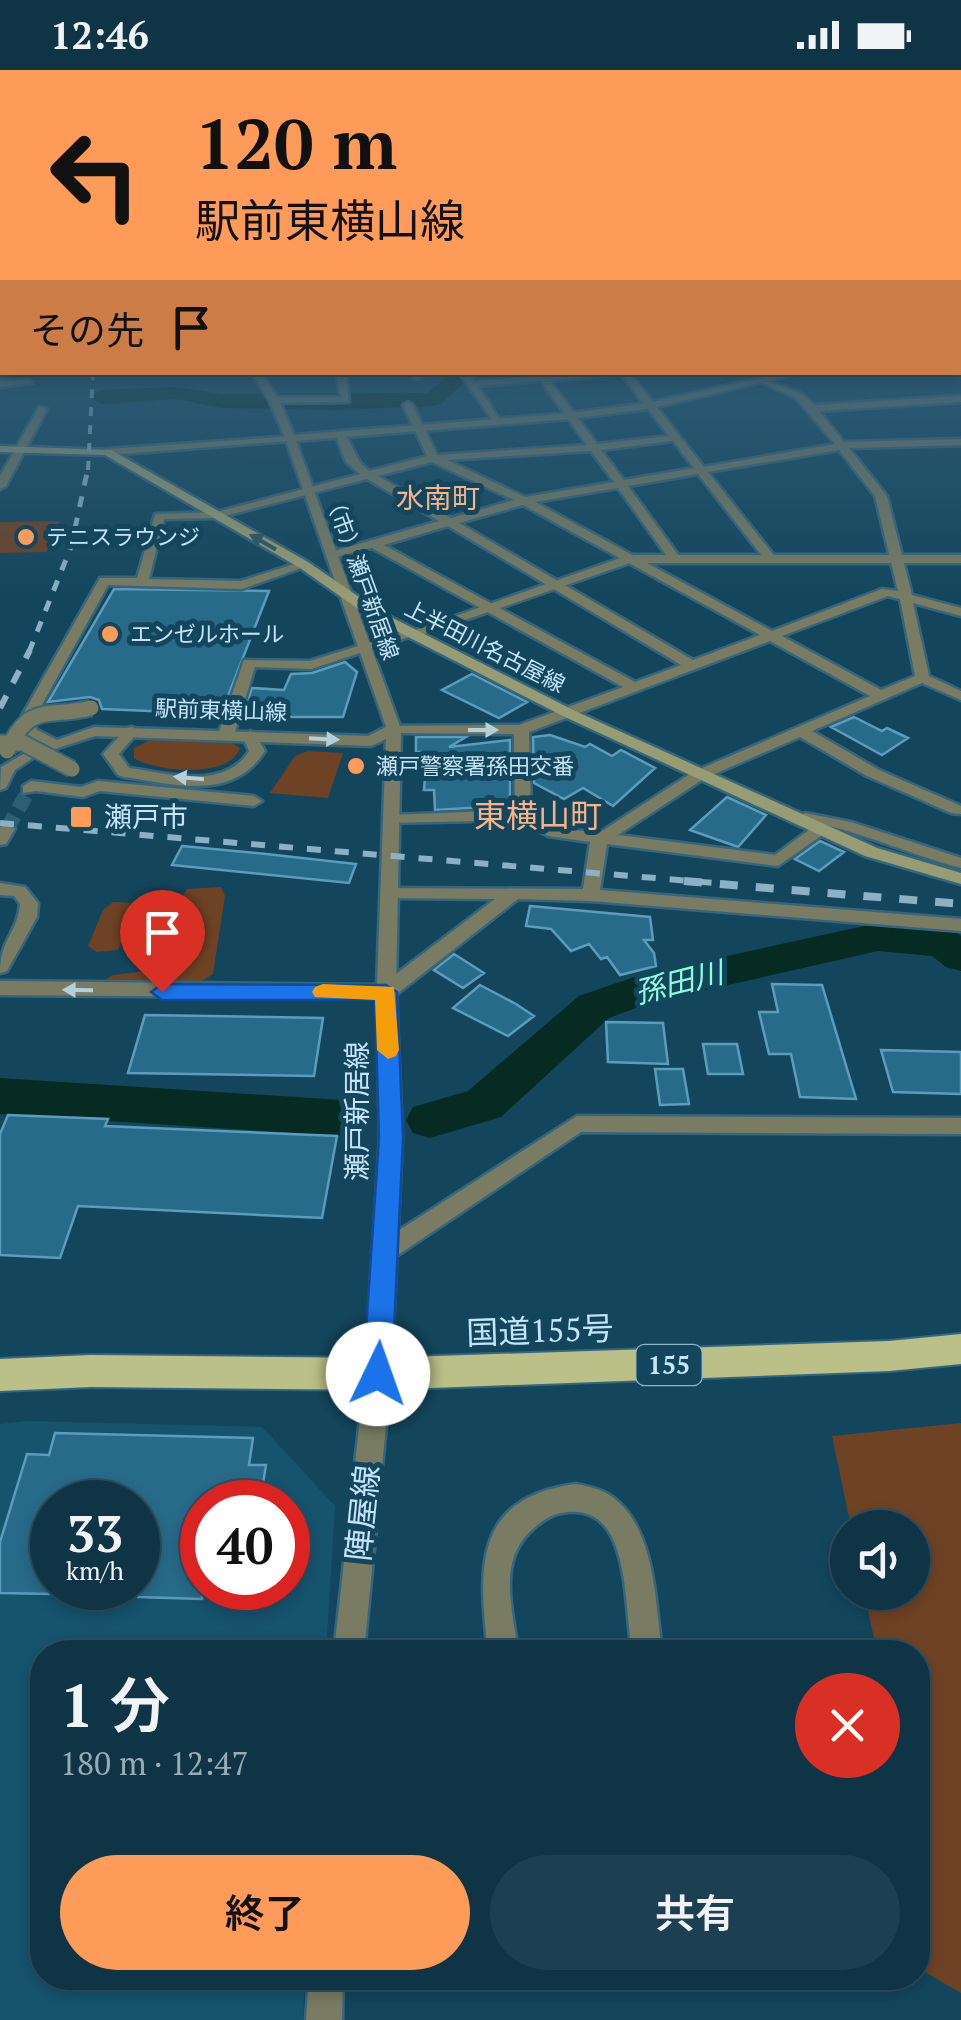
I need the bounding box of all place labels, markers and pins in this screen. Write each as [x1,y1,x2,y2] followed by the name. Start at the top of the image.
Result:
[46,522,200,551] place label: テニスラウンジ
[15,526,37,548] marker: テニスラウンジ
[130,619,284,648] place label: エンゼルホール
[99,623,121,645] marker: エンゼルホール
[376,751,574,780] place label: 瀬戸警察署孫田交番
[345,755,367,777] marker: 瀬戸警察署孫田交番
[104,798,188,835] place label: 瀬戸市
[68,804,94,830] marker: 瀬戸市
[120,890,205,993] pin

